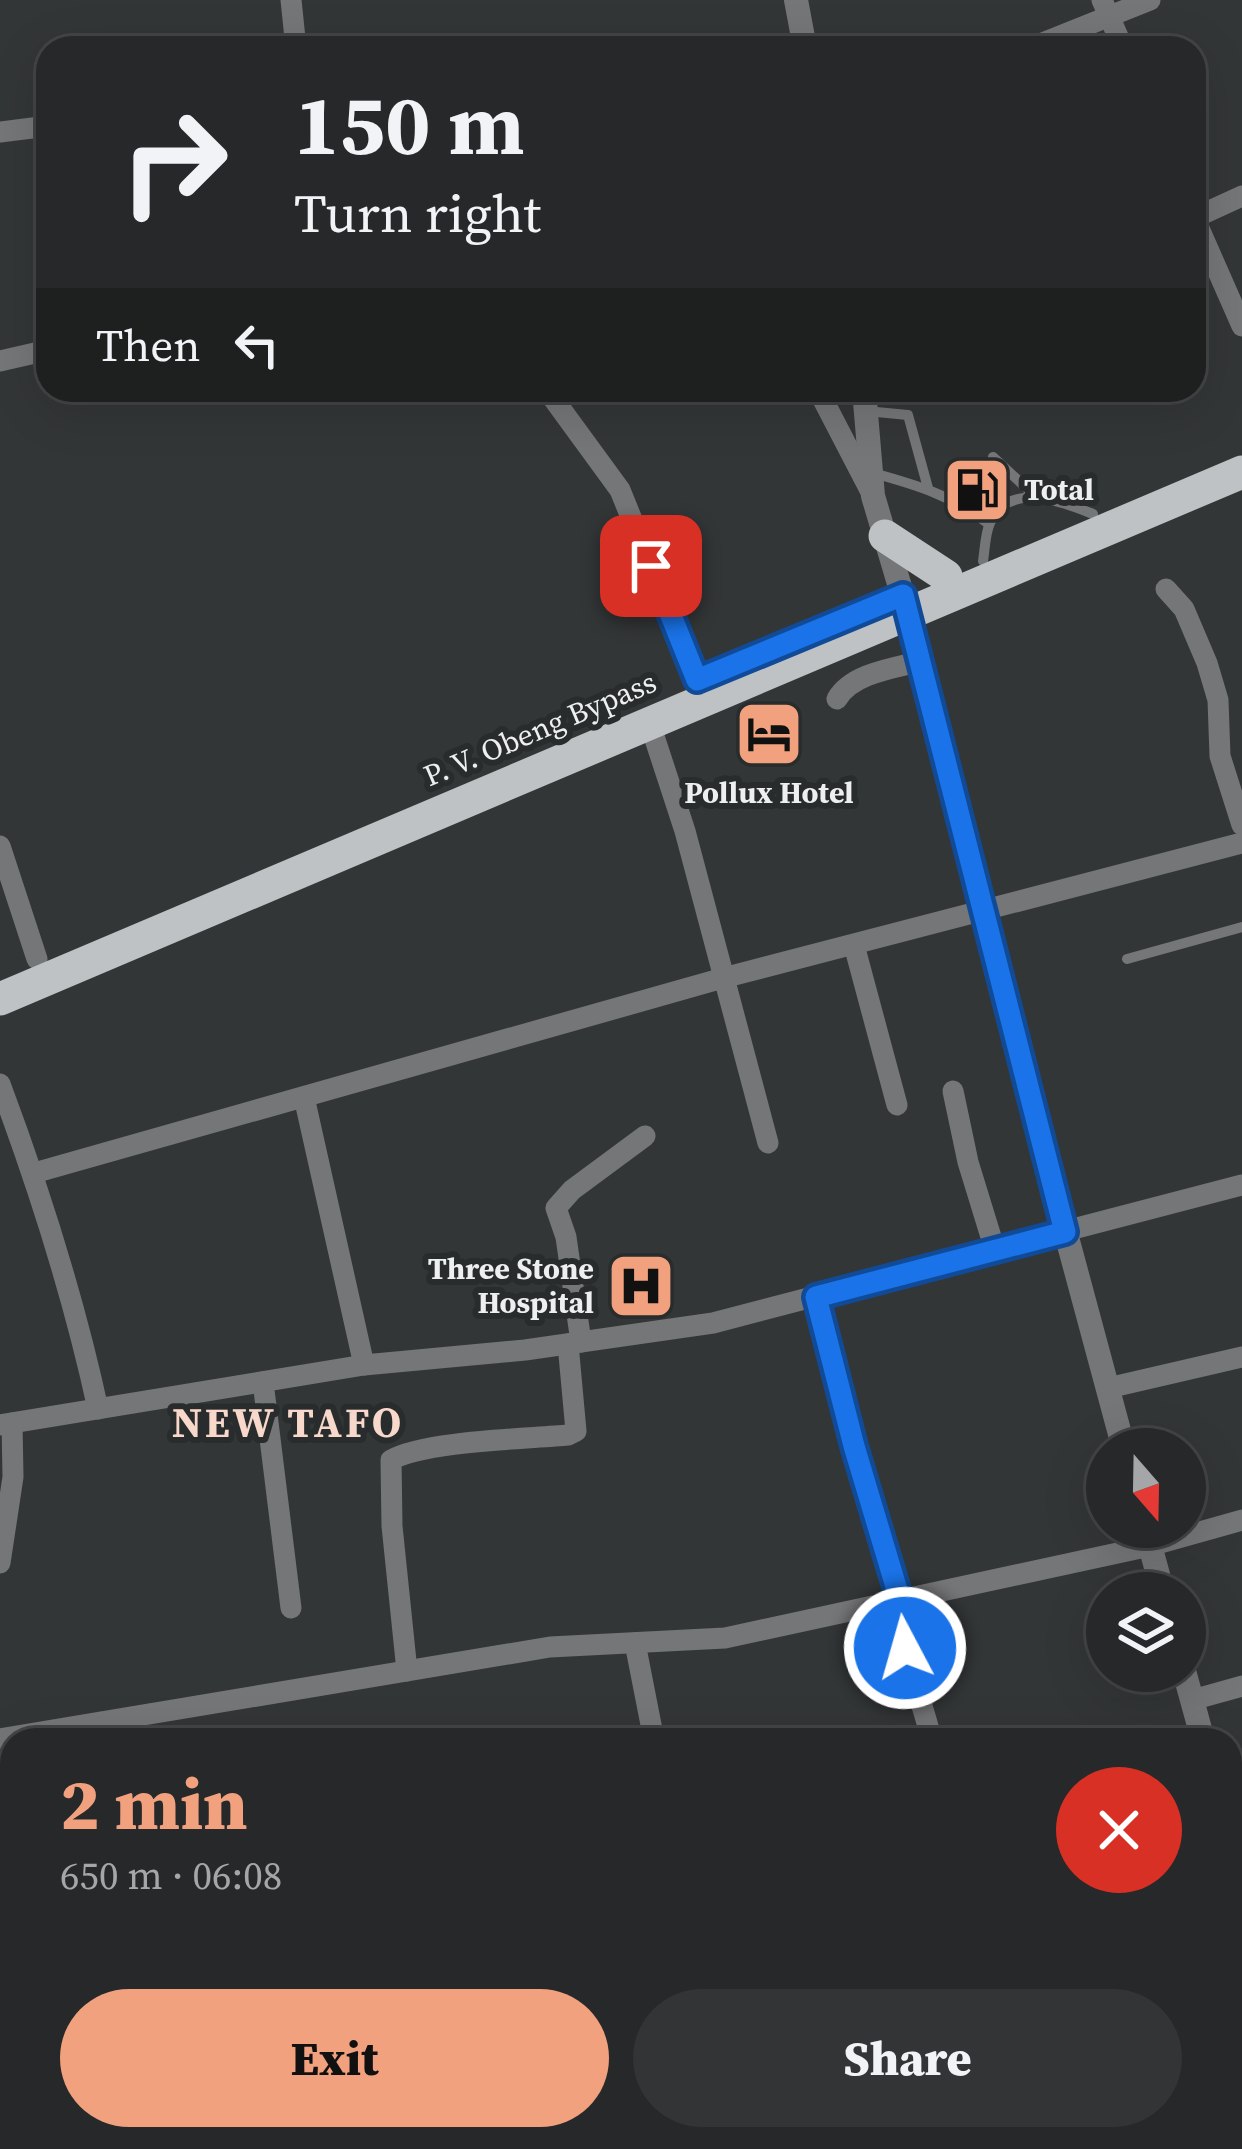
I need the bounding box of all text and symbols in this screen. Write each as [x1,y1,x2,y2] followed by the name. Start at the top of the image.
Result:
[294,67,525,182] text: 150 m
[96,84,252,240] icon: right
[294,176,541,250] text: Turn right
[224,312,290,378] icon: left
[96,314,200,376] text: Then
[942,455,1012,525] fuel station icon: Total
[1024,469,1094,510] place label: Total
[600,515,702,617] pin
[618,533,684,599] icon: arrive
[417,661,662,796] street label: P. V. Obeng Bypass
[734,699,804,769] hotel icon: Pollux Hotel
[684,772,854,813] place label: Pollux Hotel
[428,1248,594,1323] place label: Three Stone Hospital
[606,1251,676,1321] hospital icon: Three Stone Hospital
[172,1393,404,1451] district label: NEW TAFO
[1086,1428,1206,1548] north arrow
[1086,1428,1206,1692] map controls
[1086,1572,1206,1692] button: layers
[842,1585,968,1711] position arrow
[60,1754,248,1853] text: 2 min
[1056,1767,1182,1893] button: close
[60,1849,282,1902] text: 650 m · 06:08
[60,1989,609,2127] button: Exit
[633,1989,1182,2127] button: Share

